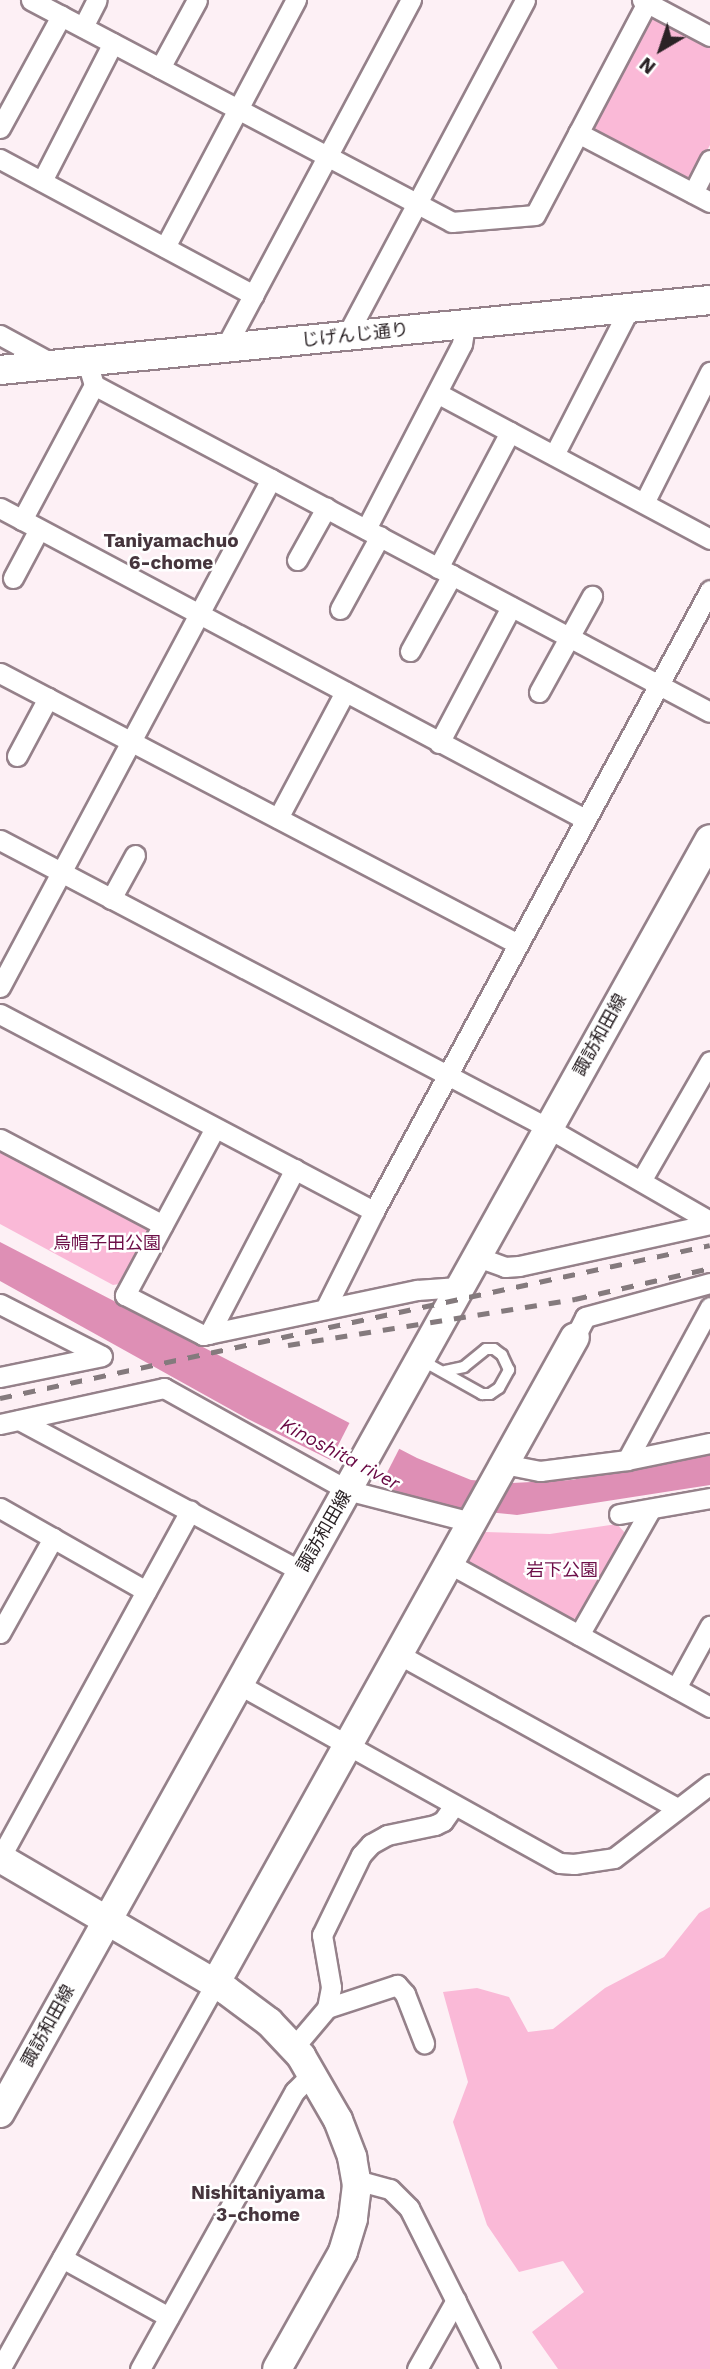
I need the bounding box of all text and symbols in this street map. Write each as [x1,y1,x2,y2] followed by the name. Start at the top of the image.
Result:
[626,14,696,84] north arrow
[635,52,660,79] text: N
[300,319,410,351] street label: じげんじ通り
[103,530,239,574] district label: Taniyamachuo 6-chome
[569,990,631,1080] street label: 諏訪和田線
[53,1232,161,1254] park label: 烏帽子田公園
[277,1413,403,1495] water label: Kinoshita river
[292,1487,356,1575] street label: 諏訪和田線
[526,1559,598,1581] park label: 岩下公園
[17,1981,79,2071] street label: 諏訪和田線
[191,2182,325,2226] district label: Nishitaniyama 3-chome

